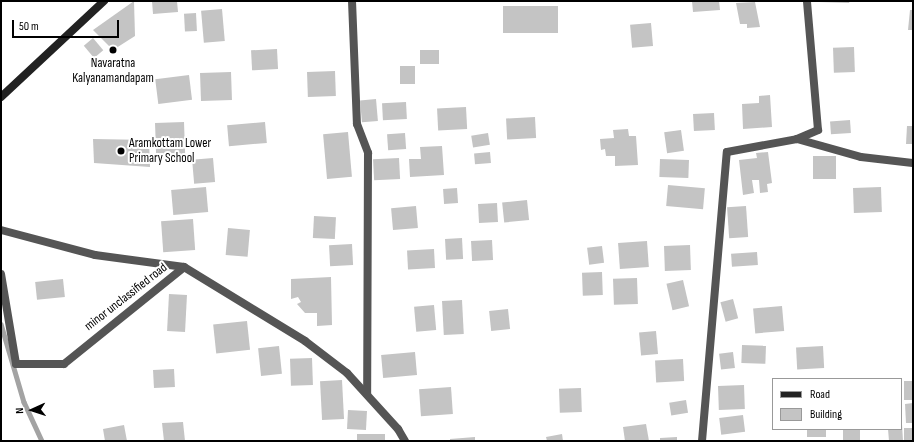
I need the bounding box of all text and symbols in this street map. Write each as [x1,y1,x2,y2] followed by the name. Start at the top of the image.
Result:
[14,12,121,38] scale bar
[19,19,39,34] text: 50 m
[108,45,118,55] marker: Navaratna Kalyanamandapam
[72,56,154,87] place label: Navaratna Kalyanamandapam
[129,136,211,167] place label: Aramkottam Lower Primary School
[116,146,126,156] marker: Aramkottam Lower Primary School
[82,260,170,334] street label: minor unclassified road
[772,378,902,430] legend
[810,387,830,402] text: Road
[12,390,52,430] north arrow
[13,407,26,414] text: N
[810,407,842,422] text: Building

